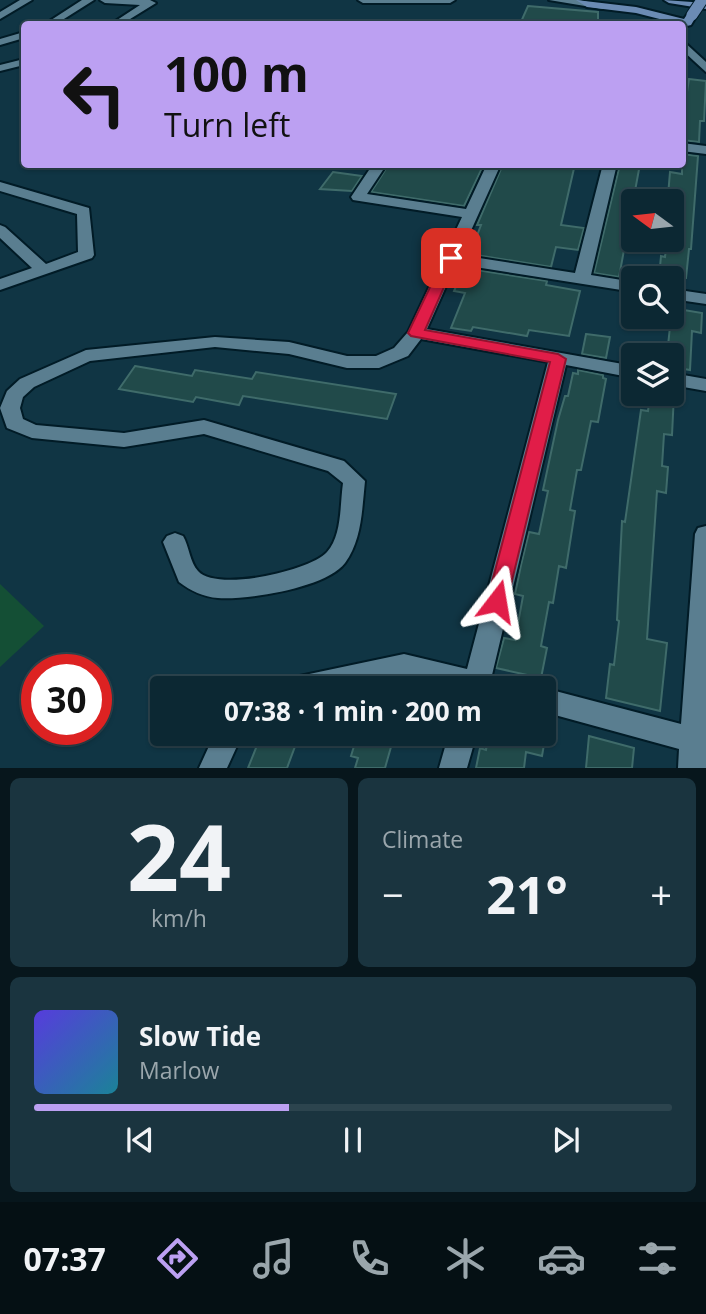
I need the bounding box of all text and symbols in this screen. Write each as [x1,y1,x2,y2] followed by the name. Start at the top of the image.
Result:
[164,40,309,106] text: 100 m
[49,49,140,140] icon: left
[164,103,290,146] text: Turn left
[621,189,684,252] north arrow
[621,189,684,406] map controls
[421,228,481,288] pin
[432,239,470,277] icon: arrive
[621,266,684,329] button: search
[621,343,684,406] button: layers
[460,564,534,638] position arrow
[21,654,112,745] speed limit sign: 30
[224,693,482,729] text: 07:38 · 1 min · 200 m
[127,794,231,918] text: 24
[382,823,463,855] text: Climate
[486,858,568,929] text: 21°
[382,868,404,920] text: −
[650,868,672,920] text: +
[151,902,207,934] text: km/h
[139,1018,261,1054] text: Slow Tide
[139,1054,219,1086] text: Marlow
[121,1121,159,1159] icon: previous
[334,1121,372,1159] icon: pause
[547,1121,585,1159] icon: next
[153,1234,202,1283] icon: directions
[249,1234,298,1283] icon: music
[345,1234,394,1283] icon: phone
[441,1234,490,1283] icon: climate
[537,1234,586,1283] icon: car
[633,1234,682,1283] icon: filters
[24,1237,106,1280] text: 07:37

